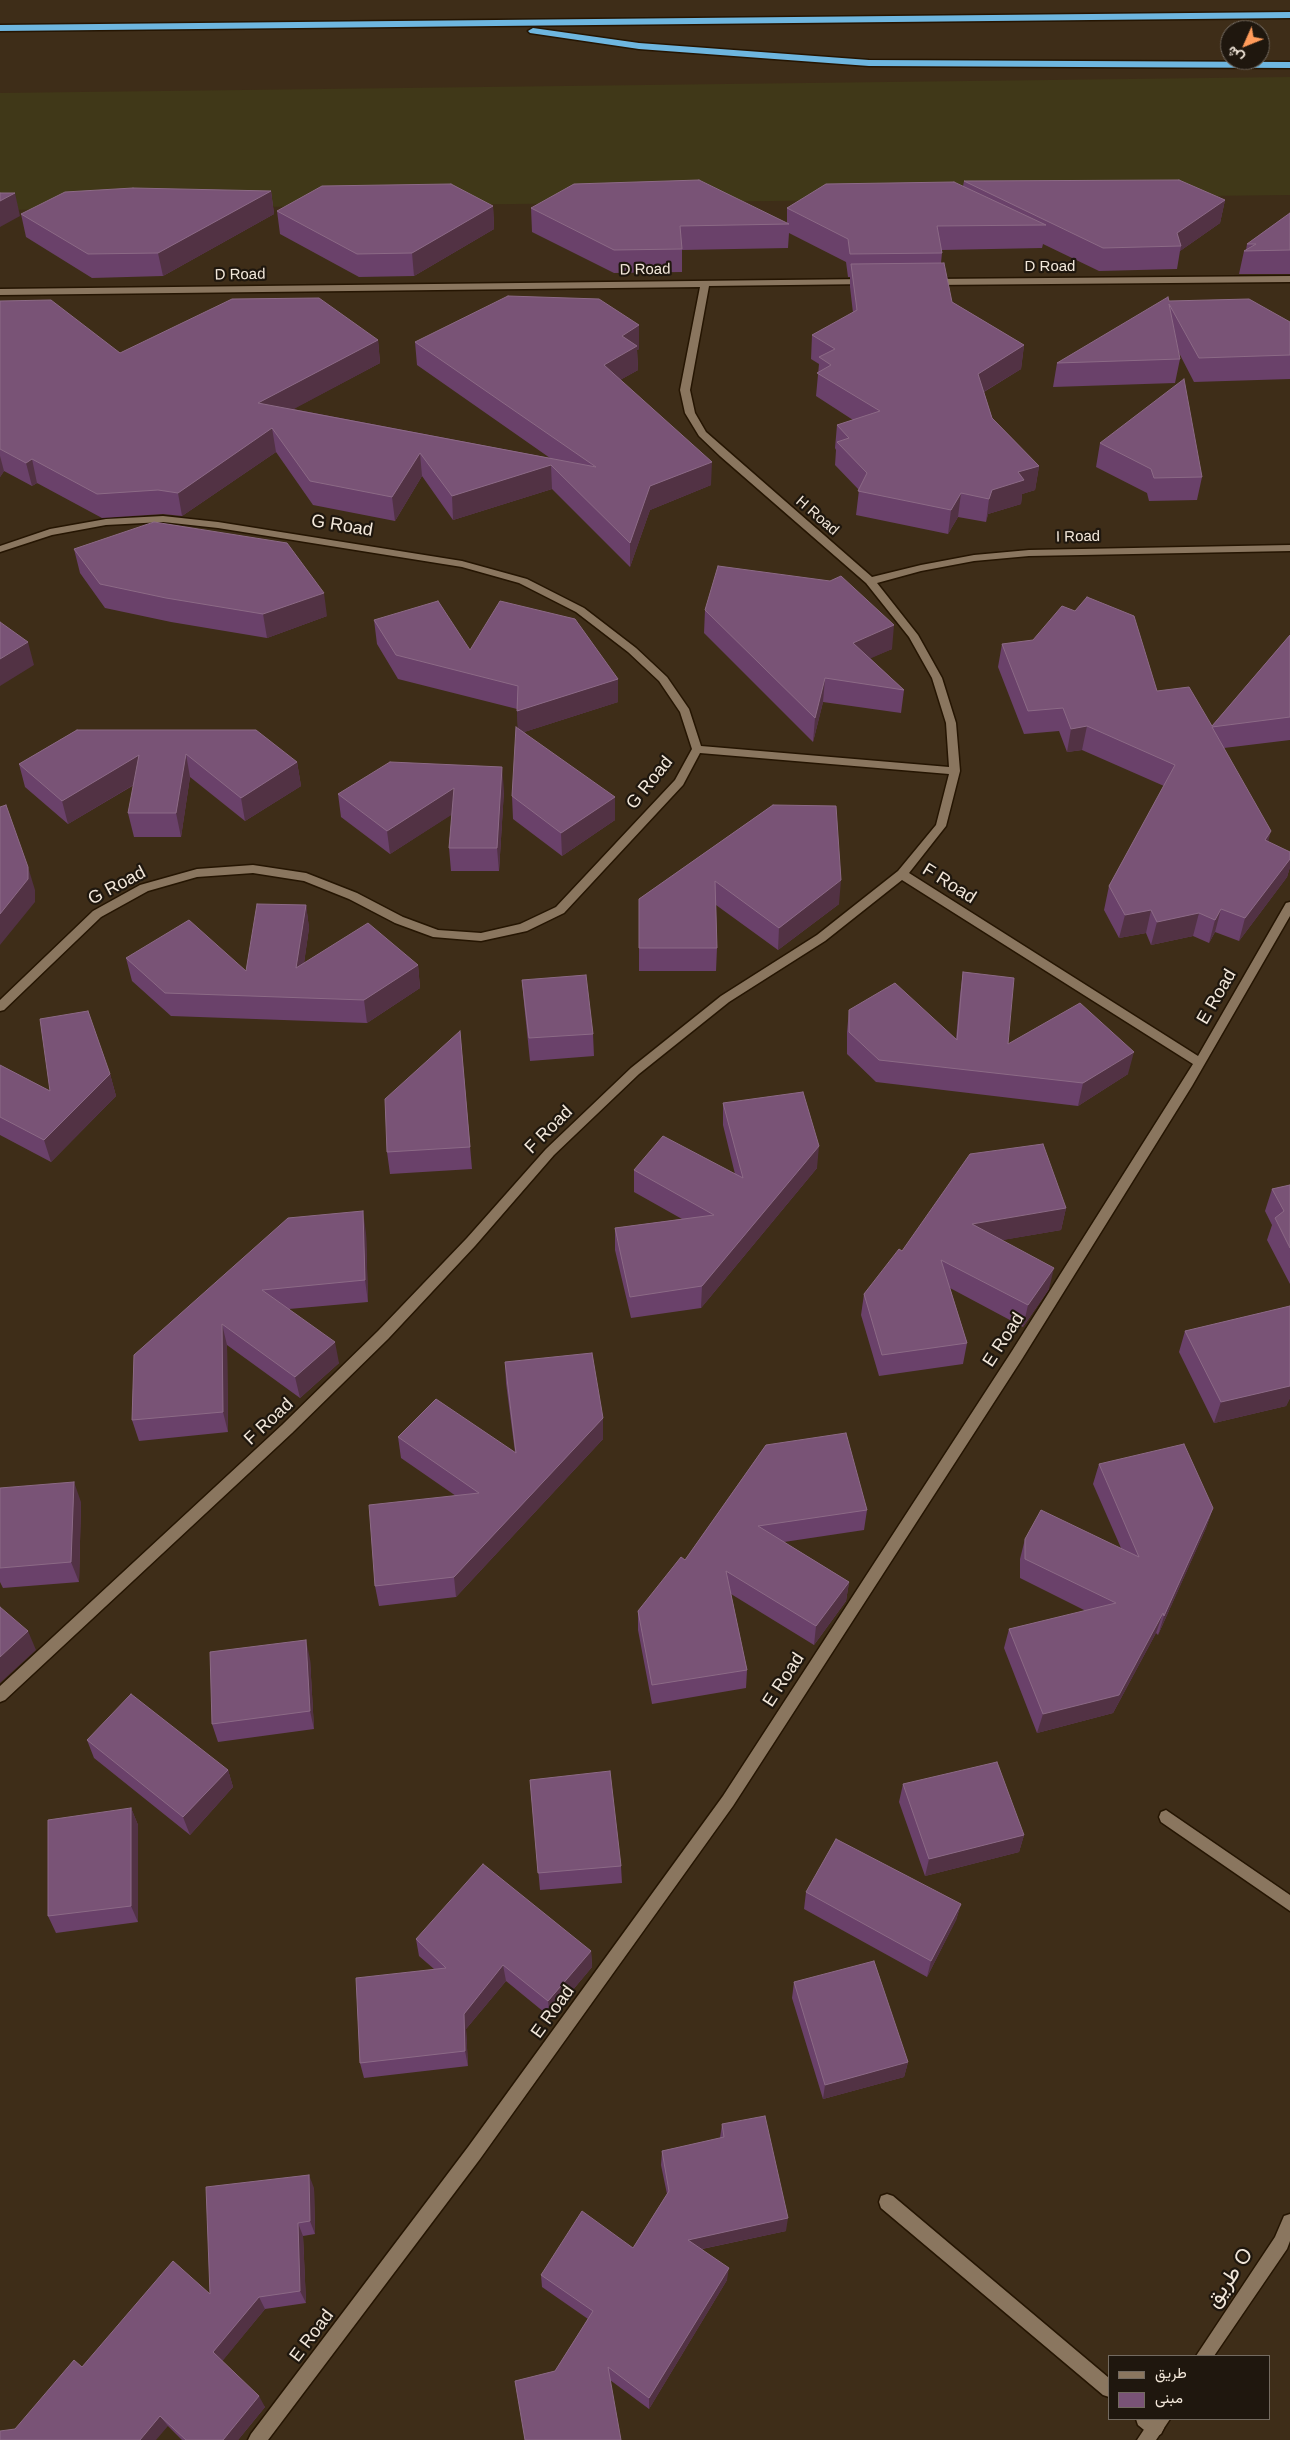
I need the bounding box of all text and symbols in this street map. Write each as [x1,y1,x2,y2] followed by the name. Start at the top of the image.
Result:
[1220,20,1270,70] north arrow
[1223,43,1247,66] text: ش
[1025,258,1075,276] street label: D Road
[619,261,671,279] street label: D Road
[214,266,266,284] street label: D Road
[792,493,842,539] street label: H Road
[310,510,374,542] street label: G Road
[1056,528,1100,546] street label: I Road
[622,752,678,814] street label: G Road
[918,859,980,909] street label: F Road
[85,862,149,910] street label: G Road
[1193,966,1241,1028] street label: E Road
[520,1101,578,1159] street label: F Road
[979,1309,1029,1371] street label: E Road
[240,1394,298,1450] street label: F Road
[759,1649,809,1711] street label: E Road
[527,1981,579,2043] street label: E Road
[1201,2243,1259,2313] street label: طريق O
[285,2306,339,2366] street label: E Road
[1108,2355,1270,2420] legend
[1155,2364,1187,2381] text: طريق
[1155,2389,1183,2406] text: مبنى

